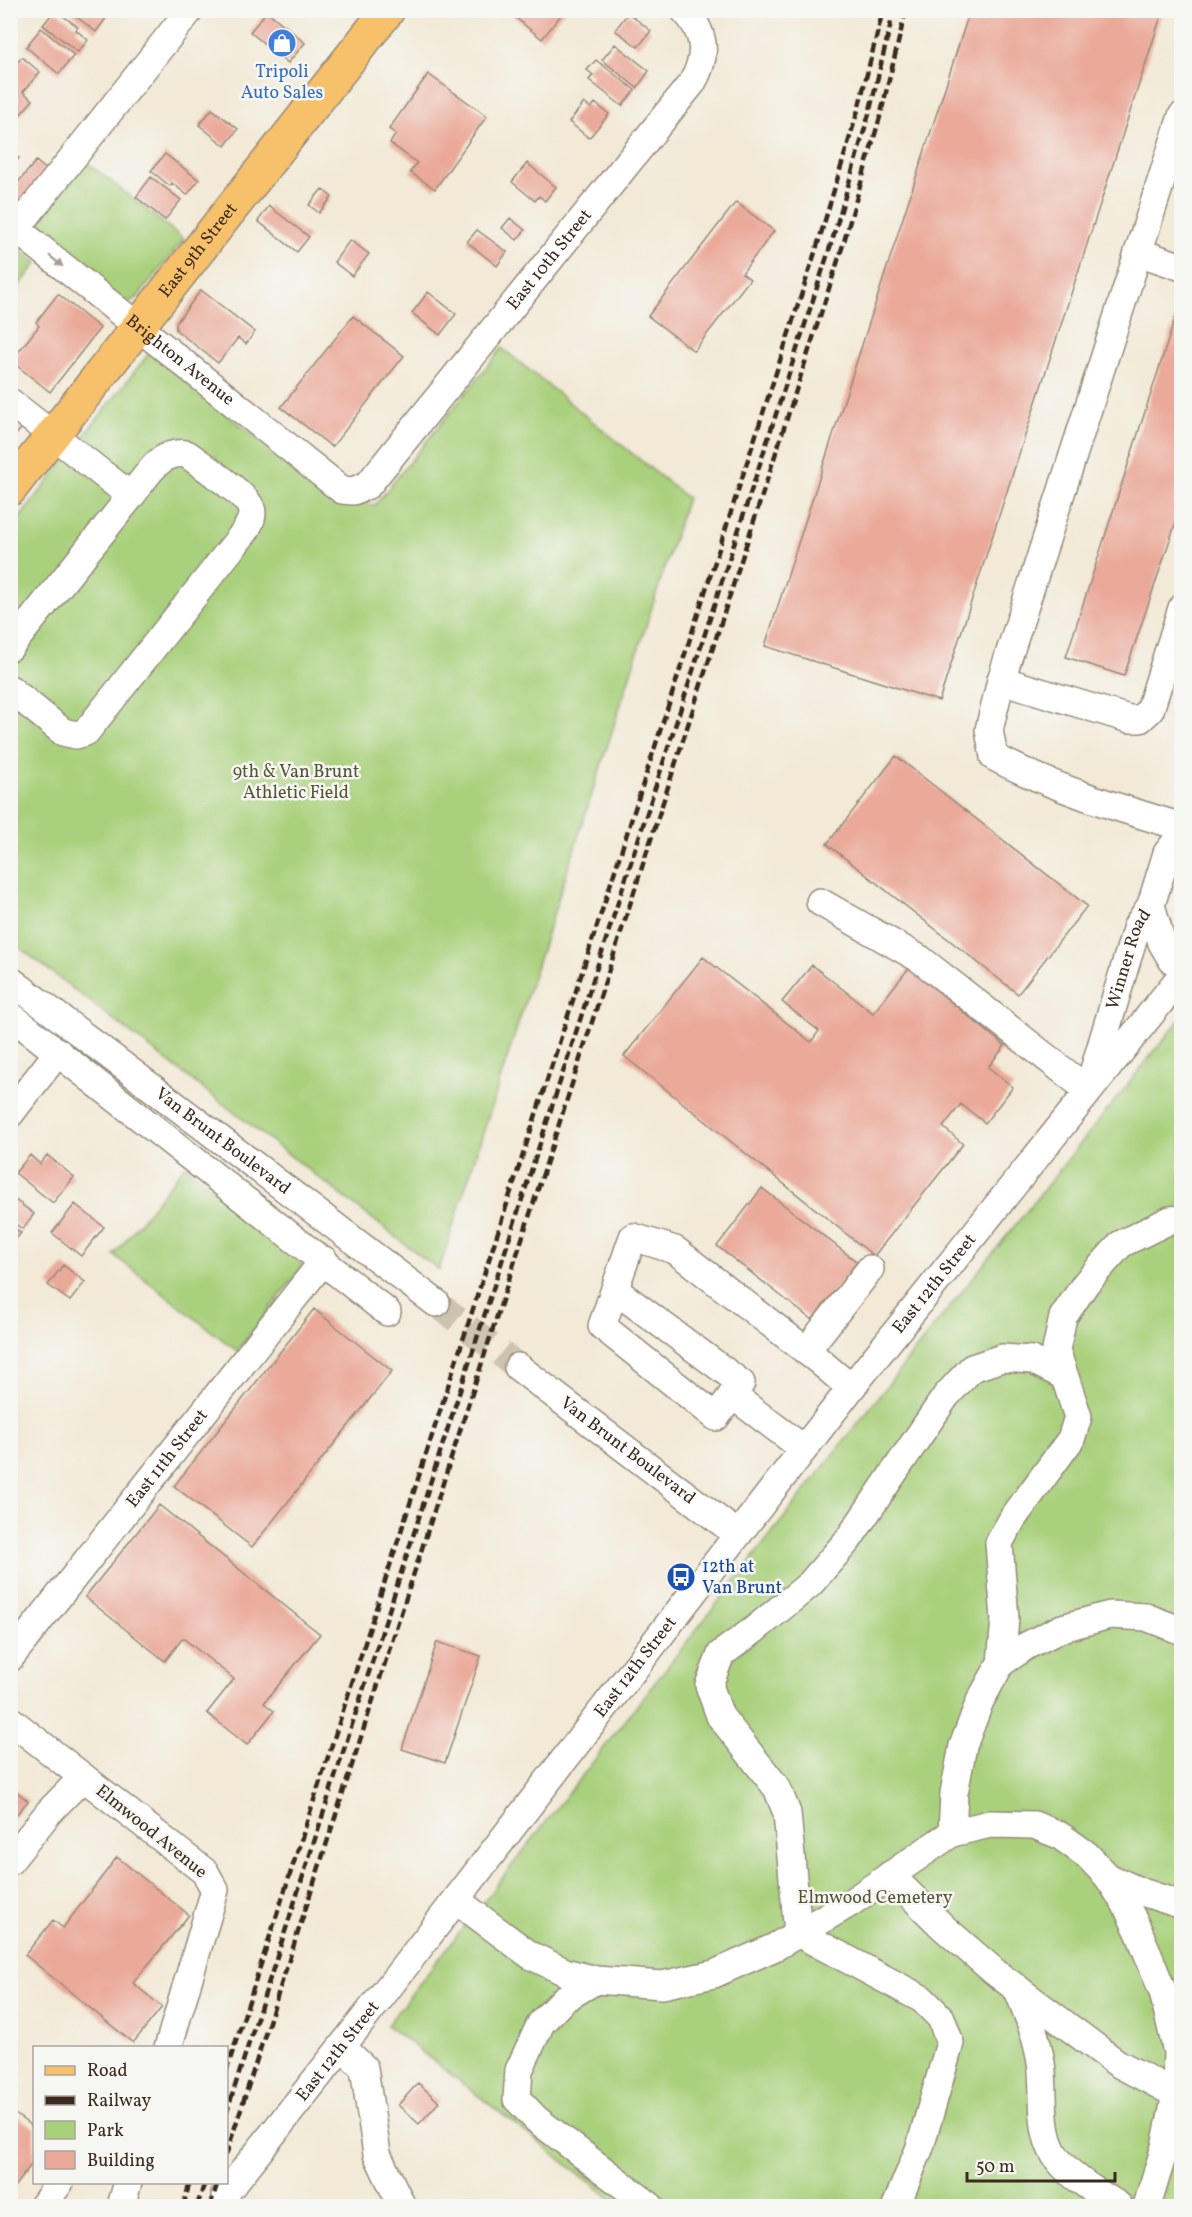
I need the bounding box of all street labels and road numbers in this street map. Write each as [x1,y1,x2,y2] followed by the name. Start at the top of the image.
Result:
[153,198,244,303] street label: East 9th Street
[501,204,598,315] street label: East 10th Street
[120,309,240,412] street label: Brighton Avenue
[1100,904,1157,1013] street label: Winner Road
[150,1082,296,1201] street label: Van Brunt Boulevard
[887,1228,982,1339] street label: East 12th Street
[555,1391,701,1511] street label: Van Brunt Boulevard
[121,1404,214,1513] street label: East 11th Street
[588,1611,683,1723] street label: East 12th Street
[90,1779,212,1885] street label: Elmwood Avenue
[290,1996,386,2107] street label: East 12th Street

